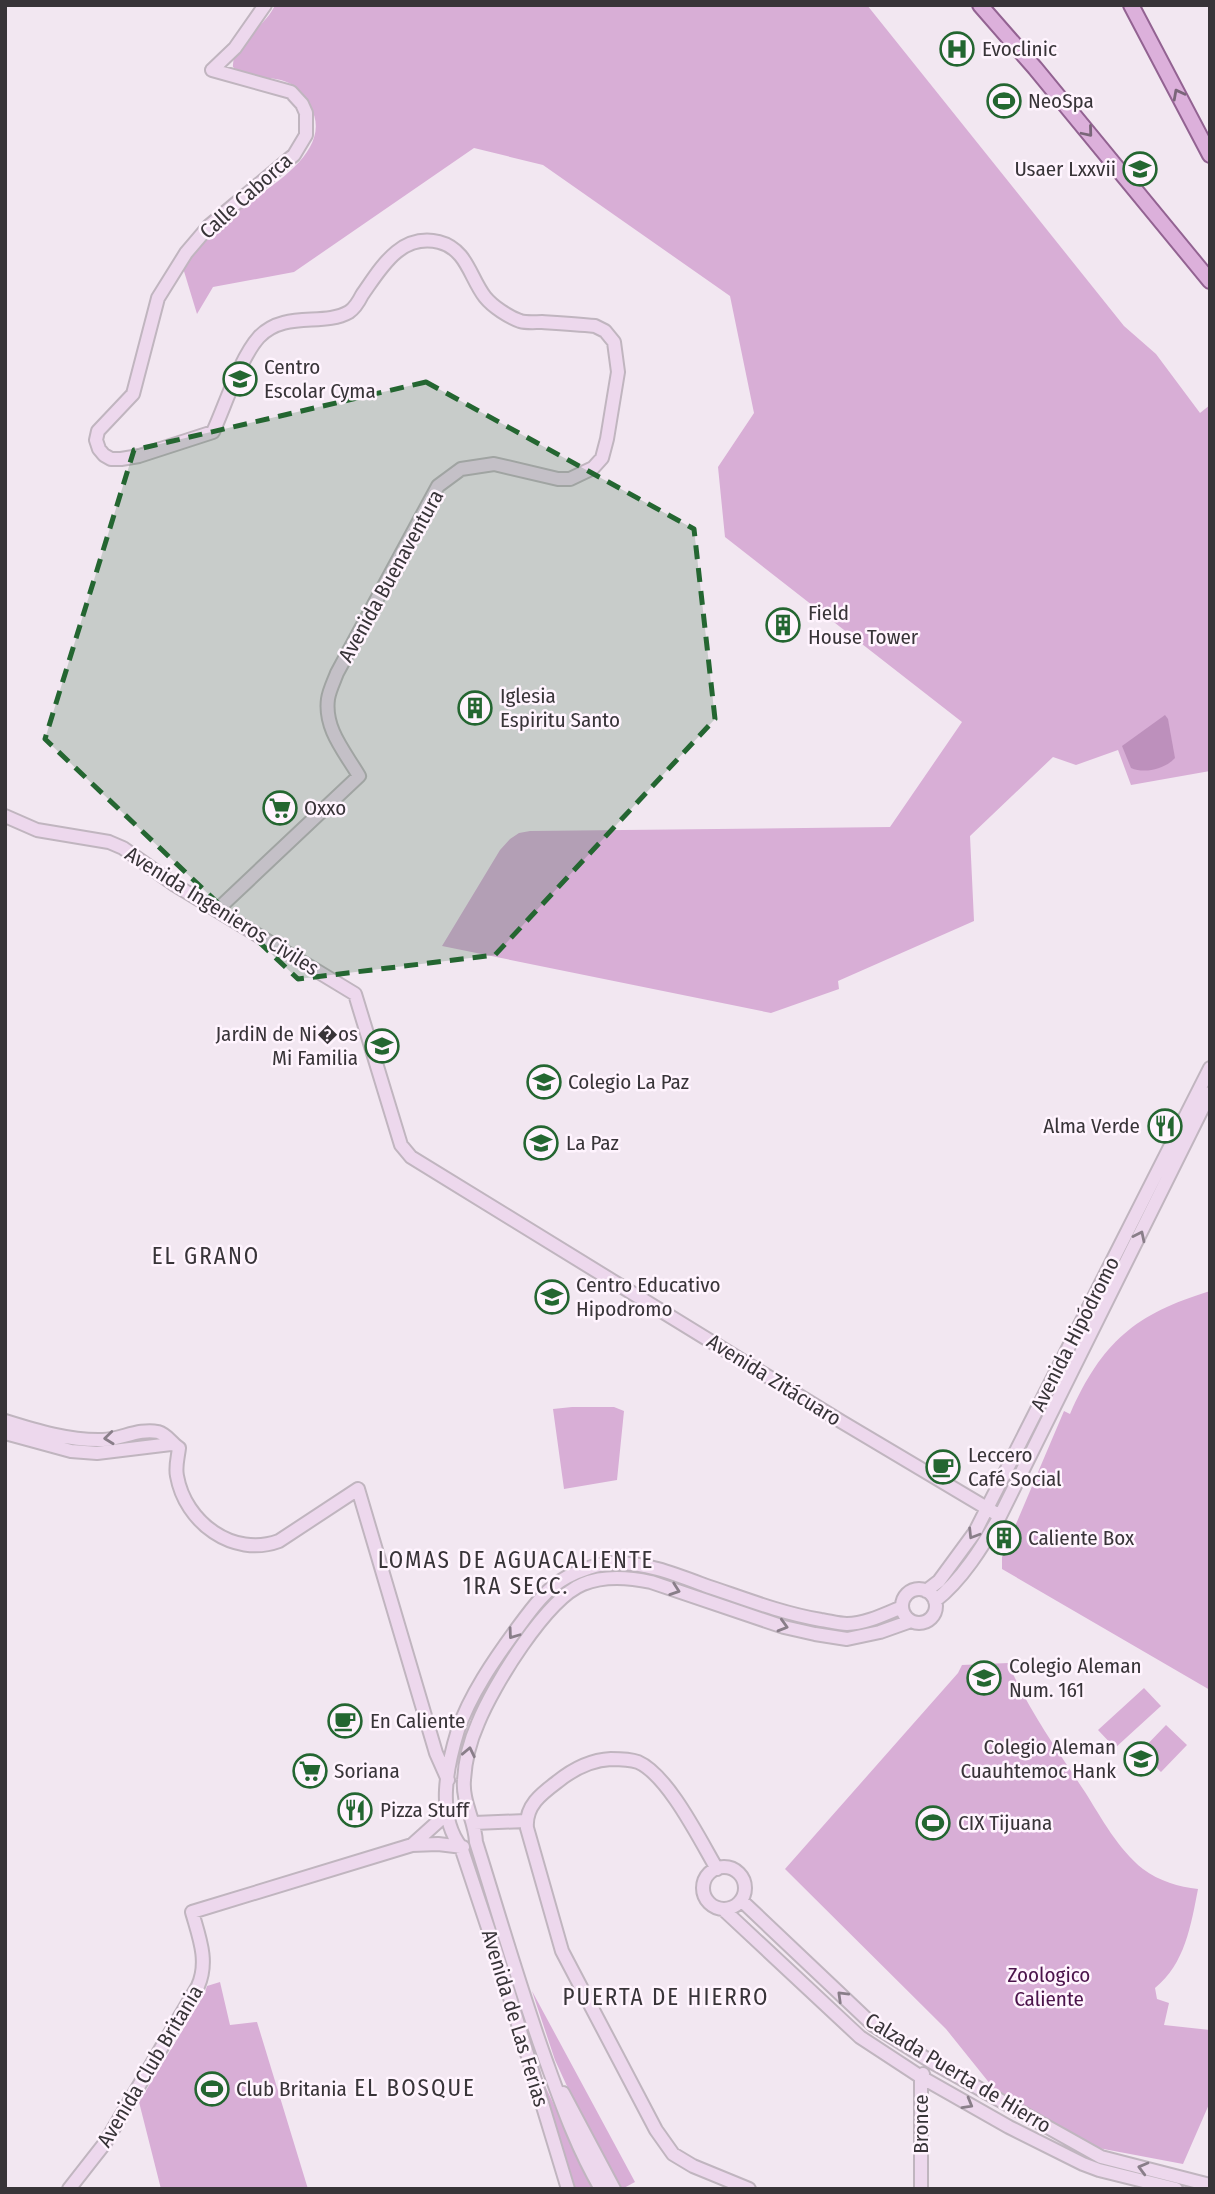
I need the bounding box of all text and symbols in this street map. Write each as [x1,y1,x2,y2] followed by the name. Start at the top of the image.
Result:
[938,30,976,68] hospital icon: Evoclinic
[982,36,1057,62] place label: Evoclinic
[985,82,1023,120] sports icon: NeoSpa
[1028,88,1094,114] place label: NeoSpa
[1173,89,1186,102] one-way arrow
[1080,124,1092,137] one-way arrow
[194,148,298,244] street label: Calle Caborca
[1121,150,1159,188] school or university icon: Usaer Lxxvii
[1014,156,1116,182] place label: Usaer Lxxvii
[264,354,376,404] place label: Centro Escolar Cyma
[221,360,259,398] school or university icon: Centro Escolar Cyma
[333,485,449,667] street label: Avenida Buenaventura
[808,600,919,650] place label: Field House Tower
[764,606,802,644] building icon: Field House Tower
[500,683,620,733] place label: Iglesia Espiritu Santo
[456,689,494,727] building icon: Iglesia Espiritu Santo
[261,789,299,827] supermarket icon: Oxxo
[304,795,346,821] place label: Oxxo
[120,841,324,981] street label: Avenida Ingenieros Civiles
[215,1021,358,1071] place label: JardiN de Ni�os Mi Familia
[363,1027,401,1065] school or university icon: JardiN de Ni�os Mi Familia
[525,1063,563,1101] school or university icon: Colegio La Paz
[568,1069,689,1095] place label: Colegio La Paz
[1146,1107,1184,1145] restaurant icon: Alma Verde
[1043,1113,1140,1139] place label: Alma Verde
[522,1124,560,1162] school or university icon: La Paz
[566,1130,619,1156] place label: La Paz
[1131,1231,1145,1243] one-way arrow
[152,1242,260,1270] district label: EL GRANO
[1025,1252,1125,1416] street label: Avenida Hipódromo
[576,1272,720,1322] place label: Centro Educativo Hipodromo
[533,1278,571,1316] school or university icon: Centro Educativo Hipodromo
[702,1328,846,1432] street label: Avenida Zitácuaro
[103,1431,115,1446] one-way arrow
[968,1442,1062,1492] place label: Leccero Café Social
[924,1448,962,1486] cafe icon: Leccero Café Social
[985,1519,1023,1557] building icon: Caliente Box
[1028,1525,1135,1551] place label: Caliente Box
[969,1526,982,1539] one-way arrow
[378,1546,654,1600] district label: LOMAS DE AGUACALIENTE 1RA SECC.
[668,1582,680,1596] one-way arrow
[777,1618,789,1632] one-way arrow
[508,1626,521,1639] one-way arrow
[1009,1653,1142,1703] place label: Colegio Aleman Num. 161
[965,1659,1003,1697] school or university icon: Colegio Aleman Num. 161
[326,1702,364,1740] cafe icon: En Caliente
[370,1708,465,1734] place label: En Caliente
[960,1734,1116,1784] place label: Colegio Aleman Cuauhtemoc Hank
[1122,1740,1160,1778] school or university icon: Colegio Aleman Cuauhtemoc Hank
[461,1746,475,1758] one-way arrow
[291,1752,329,1790] supermarket icon: Soriana
[334,1758,400,1784] place label: Soriana
[336,1791,374,1829] restaurant icon: Pizza Stuff
[380,1797,471,1823] place label: Pizza Stuff
[914,1804,952,1842] sports icon: CIX Tijuana
[958,1810,1052,1836] place label: CIX Tijuana
[476,1926,554,2110] street label: Avenida de Las Ferias
[1008,1962,1090,2012] park label: Zoologico Caliente
[91,1980,209,2152] street label: Avenida Club Britania
[562,1983,770,2011] district label: PUERTA DE HIERRO
[837,1992,850,2004] one-way arrow
[860,2007,1056,2139] street label: Calzada Puerta de Hierro
[193,2070,231,2108] sports icon: Club Britania
[354,2074,476,2102] district label: EL BOSQUE
[236,2076,347,2102] place label: Club Britania
[908,2094,934,2154] street label: Bronce
[960,2096,973,2109] one-way arrow
[1138,2162,1150,2177] one-way arrow

